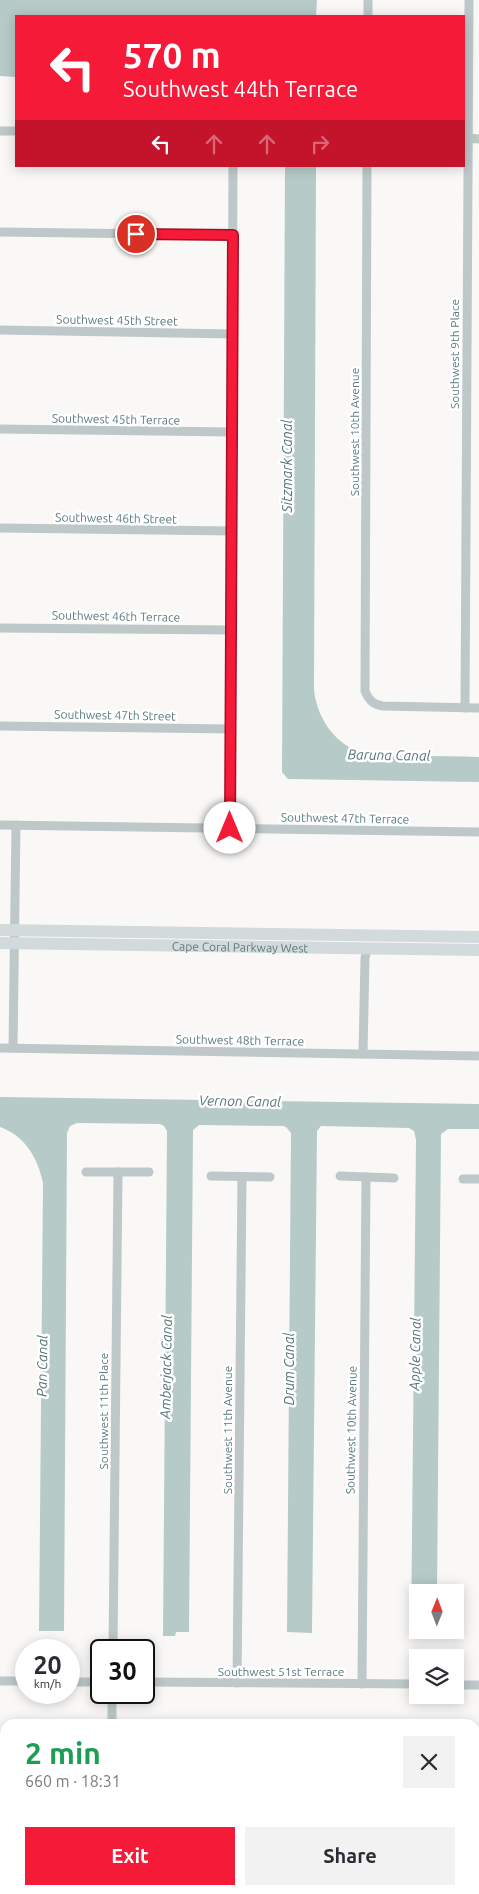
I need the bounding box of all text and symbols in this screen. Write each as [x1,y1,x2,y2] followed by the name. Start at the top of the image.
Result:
[40,35,105,100] icon: left
[123,35,221,75] text: 570 m
[123,76,358,101] text: Southwest 44th Terrace
[147,130,175,158] icon: left
[200,130,228,158] icon: ahead
[253,130,281,158] icon: ahead
[306,130,334,158] icon: right
[115,213,157,255] pin
[122,220,150,248] icon: arrive
[448,299,461,409] street label: Southwest 9th Place
[56,312,178,328] street label: Southwest 45th Street
[348,368,361,496] street label: Southwest 10th Avenue
[52,411,180,427] street label: Southwest 45th Terrace
[279,420,295,513] water label: Sitzmark Canal
[55,510,177,526] street label: Southwest 46th Street
[52,608,180,624] street label: Southwest 46th Terrace
[54,707,176,723] street label: Southwest 47th Street
[347,746,431,764] water label: Baruna Canal
[203,801,255,853] position arrow
[281,810,409,826] street label: Southwest 47th Terrace
[172,939,309,954] street label: Cape Coral Parkway West
[176,1032,304,1048] street label: Southwest 48th Terrace
[199,1092,281,1110] water label: Vernon Canal
[157,1315,175,1420] water label: Amberjack Canal
[406,1317,424,1392] water label: Apple Canal
[281,1333,297,1405] water label: Drum Canal
[33,1335,51,1397] water label: Pan Canal
[97,1353,110,1469] street label: Southwest 11th Place
[221,1366,234,1494] street label: Southwest 11th Avenue
[343,1366,359,1494] street label: Southwest 10th Avenue
[409,1584,464,1639] north arrow
[409,1584,464,1704] map controls
[90,1639,155,1704] speed limit sign: 30
[409,1649,464,1704] button: layers
[33,1651,62,1679] text: 20
[218,1665,344,1678] street label: Southwest 51st Terrace
[34,1677,61,1690] text: km/h
[25,1736,101,1770] text: 2 min
[403,1736,455,1788] button: close
[25,1772,121,1790] text: 660 m · 18:31
[25,1827,235,1885] button: Exit
[245,1827,455,1885] button: Share

